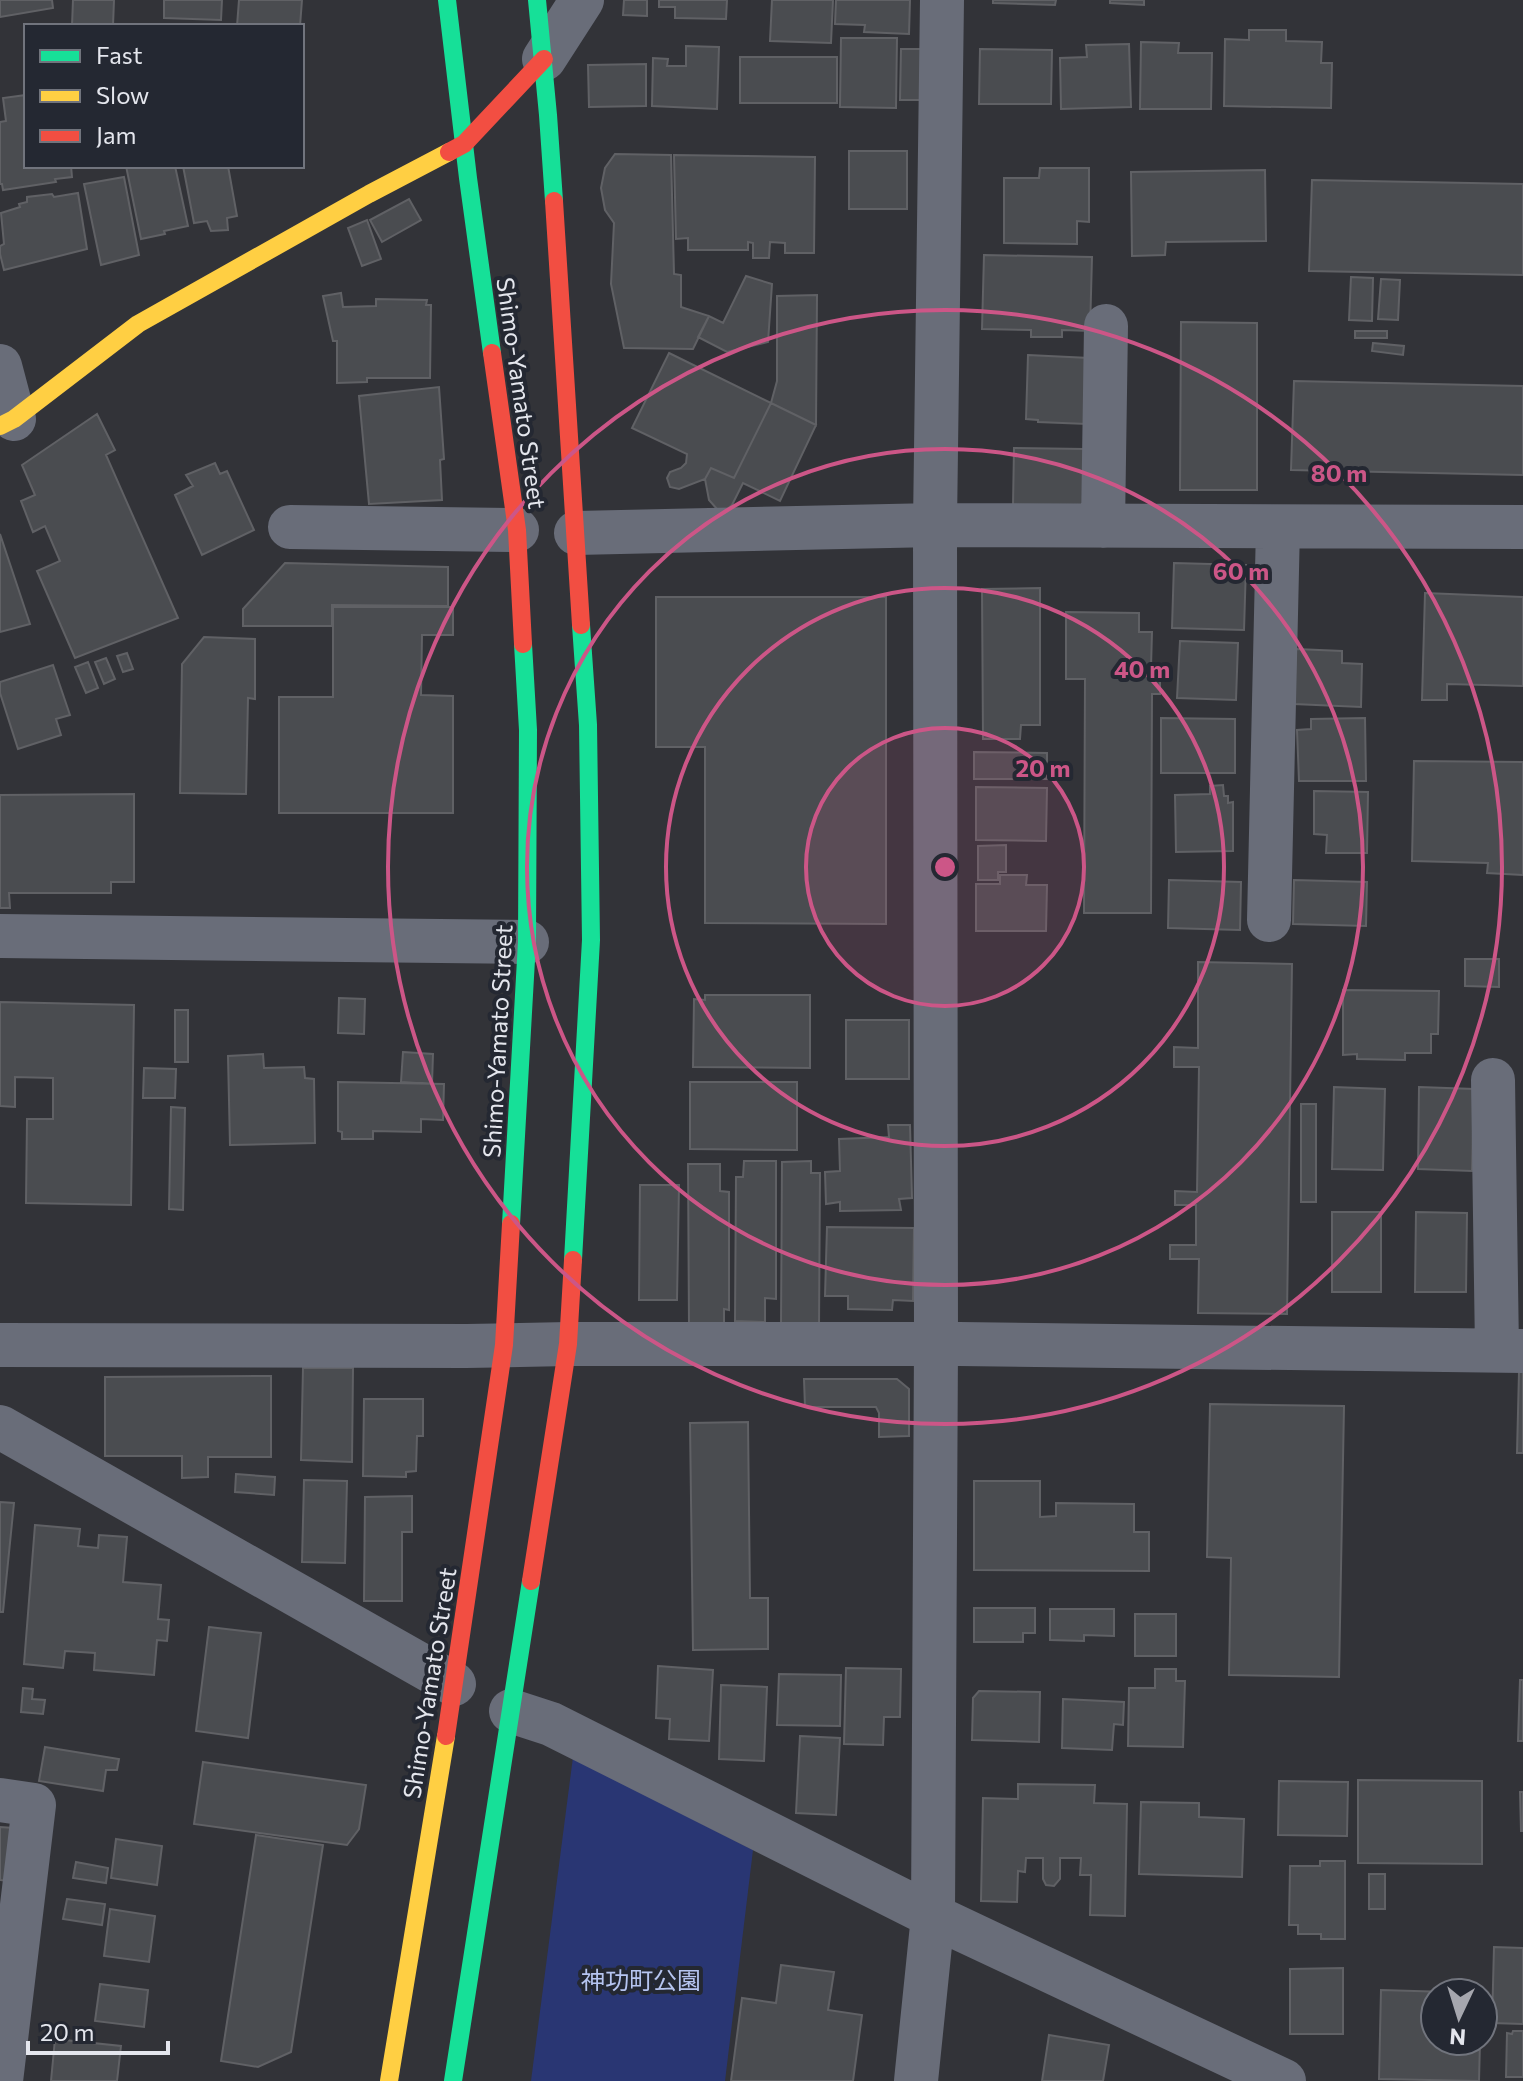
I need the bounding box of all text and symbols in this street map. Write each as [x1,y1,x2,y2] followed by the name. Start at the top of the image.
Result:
[24,24,304,168] legend
[96,40,143,69] text: Fast
[96,80,149,109] text: Slow
[96,120,136,149] text: Jam
[491,275,553,511] street label: Shimo-Yamato Street
[1311,458,1367,487] text: 80 m
[1213,556,1269,585] text: 60 m
[1114,654,1170,683] text: 40 m
[1016,753,1070,782] text: 20 m
[931,853,959,881] centre of rings
[476,923,518,1158] street label: Shimo-Yamato Street
[396,1565,462,1801] street label: Shimo-Yamato Street
[581,1965,701,1994] park label: 神功町公園
[1419,1977,1499,2057] north arrow
[28,2005,168,2055] scale bar
[40,2017,94,2046] text: 20 m
[1448,2023,1467,2051] text: N

